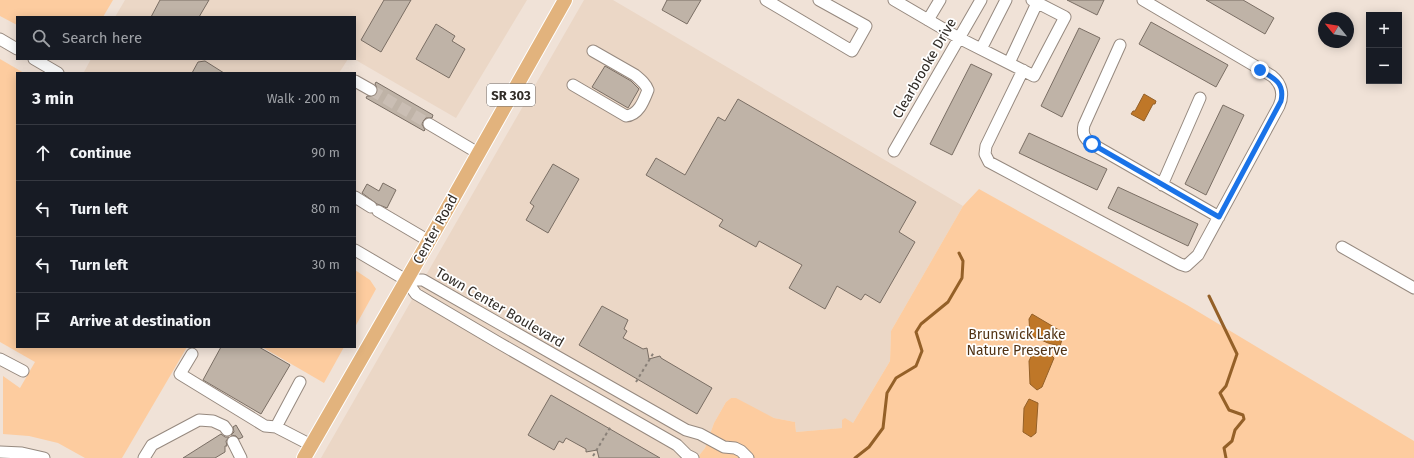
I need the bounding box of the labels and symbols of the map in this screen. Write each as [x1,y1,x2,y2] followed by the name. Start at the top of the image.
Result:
[1318,12,1354,48] north arrow
[889,15,960,121] street label: Clearbrooke Drive
[1251,61,1269,79] route end
[487,84,535,106] road number: SR 303
[1083,135,1101,153] route start
[409,191,462,267] street label: Center Road
[432,264,567,351] street label: Town Center Boulevard
[966,326,1068,359] park label: Brunswick Lake Nature Preserve

